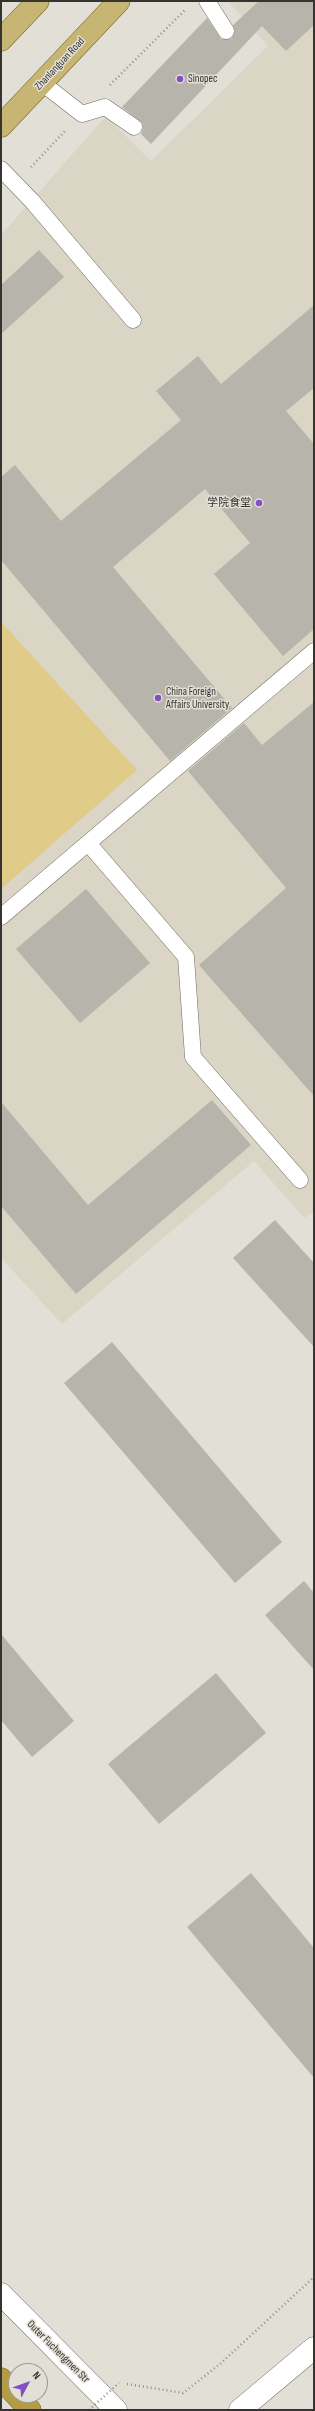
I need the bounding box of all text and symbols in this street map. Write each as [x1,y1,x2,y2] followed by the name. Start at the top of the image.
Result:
[32,35,88,93] street label: Zhanlanguan Road
[188,72,217,86] place label: Sinopec
[175,74,185,84] marker: Sinopec
[207,496,251,510] place label: 学院食堂
[254,498,264,508] marker: 学院食堂
[166,685,229,711] place label: China Foreign Affairs University
[153,693,163,703] marker: China Foreign Affairs University
[24,2318,92,2386] street label: Outer Fuchengmen Str
[8,2363,48,2403] north arrow
[30,2369,44,2382] text: N

